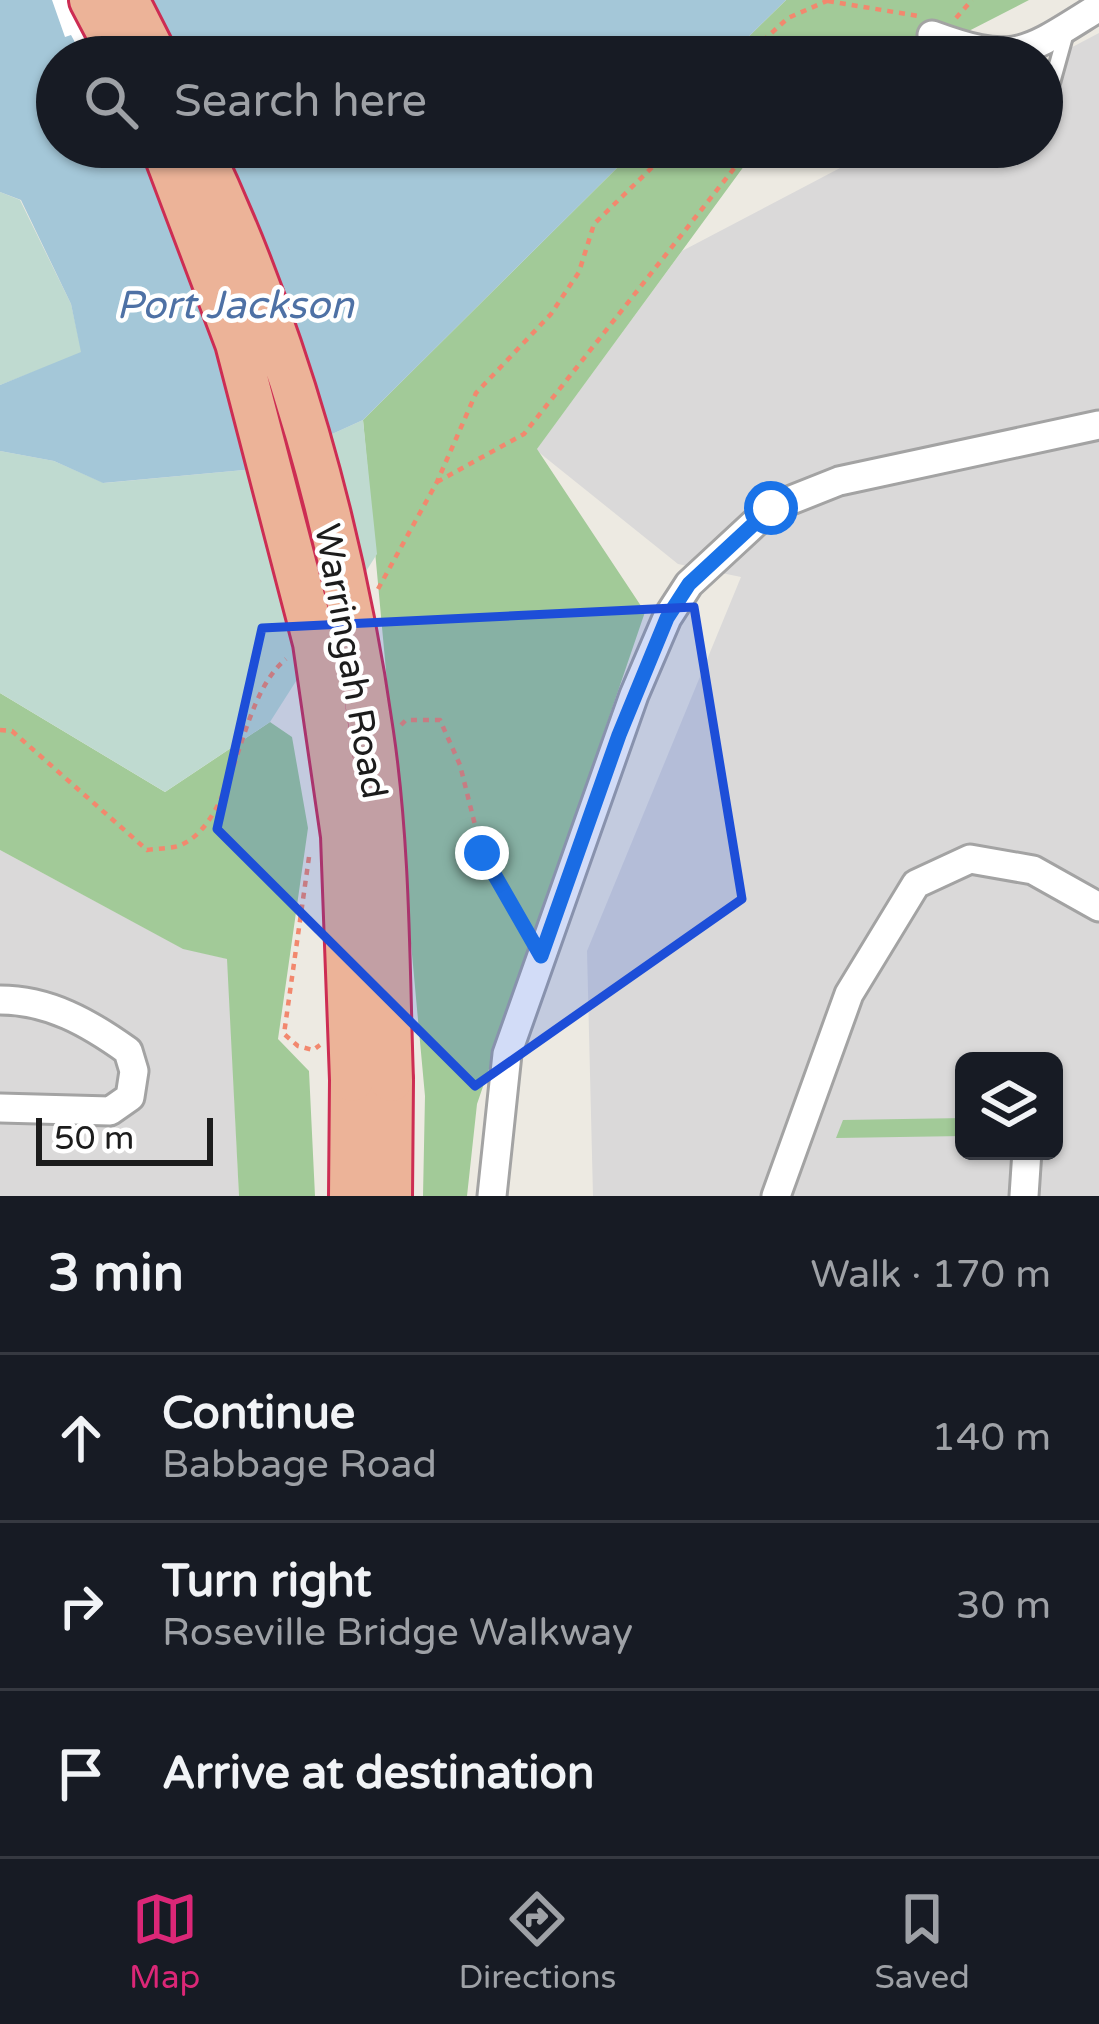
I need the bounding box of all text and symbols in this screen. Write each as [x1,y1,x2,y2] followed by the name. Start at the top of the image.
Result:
[36,36,1063,168] search box
[78,69,144,135] icon: search
[174,75,427,129] text: Search here
[116,282,355,329] water label: Port Jackson
[744,481,798,535] route start
[305,520,396,802] street label: Warringah Road
[455,826,509,880] route end
[955,1052,1063,1160] map controls
[955,1052,1063,1160] button: layers
[36,1112,213,1165] scale bar
[54,1119,134,1158] text: 50 m
[48,1243,184,1305] text: 3 min
[810,1251,1051,1298] text: Walk · 170 m
[162,1387,355,1441] text: Continue
[48,1405,114,1471] icon: ahead
[932,1414,1051,1461] text: 140 m
[162,1441,437,1488] text: Babbage Road
[162,1555,371,1609] text: Turn right
[48,1573,114,1639] icon: right
[956,1582,1051,1629] text: 30 m
[162,1609,633,1656] text: Roseville Bridge Walkway
[48,1741,114,1807] icon: arrive
[162,1747,594,1801] text: Arrive at destination
[129,1886,200,1997] tab: Map
[458,1886,616,1997] tab: Directions
[875,1886,970,1997] tab: Saved

